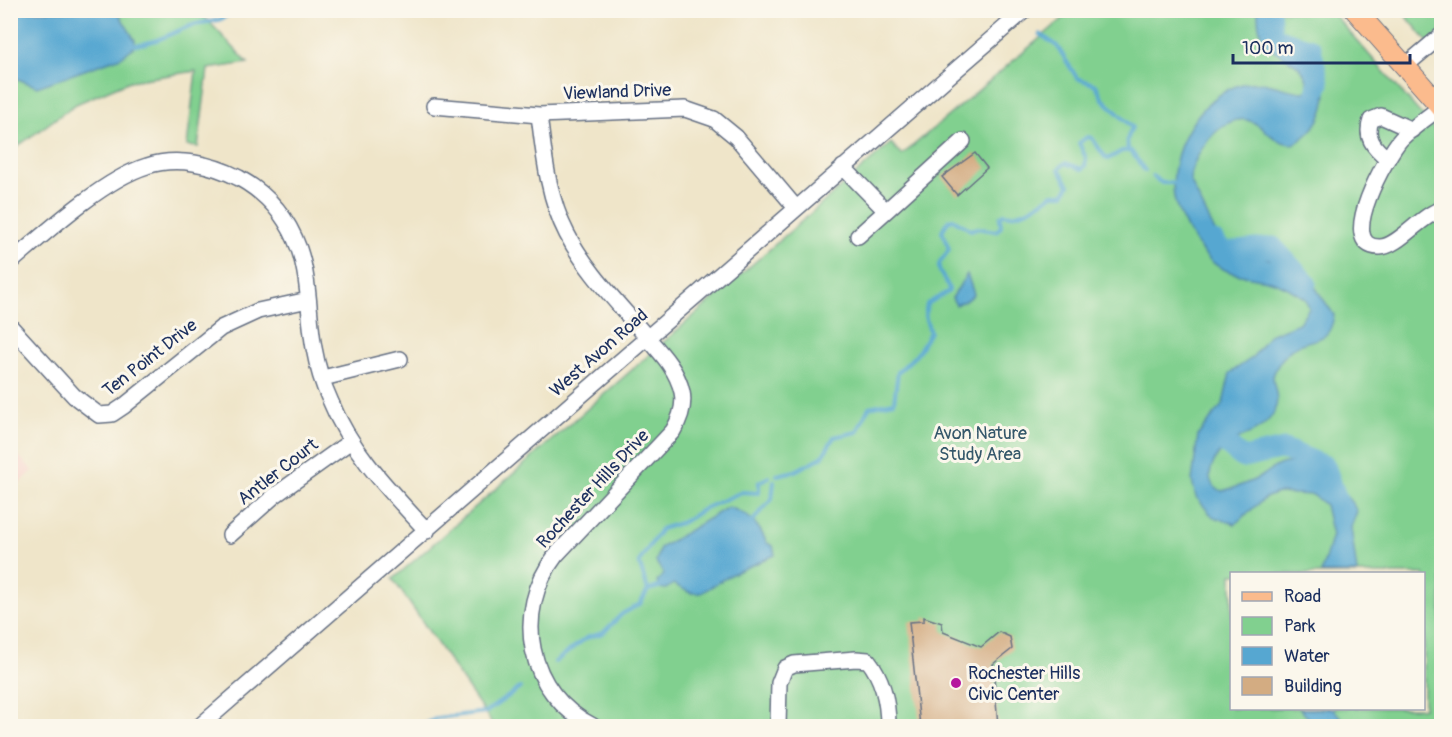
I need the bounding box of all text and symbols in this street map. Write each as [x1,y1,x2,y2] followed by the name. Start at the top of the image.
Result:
[1233,27,1410,65] scale bar
[1242,37,1294,60] text: 100 m
[562,79,672,105] street label: Viewland Drive
[545,304,653,402] street label: West Avon Road
[98,314,202,402] street label: Ten Point Drive
[933,422,1027,466] park label: Avon Nature Study Area
[532,425,654,553] street label: Rochester Hills Drive
[233,433,323,511] street label: Antler Court
[1230,572,1425,710] legend
[1284,585,1321,608] text: Road
[1284,615,1316,638] text: Park
[1284,645,1330,668] text: Water
[968,662,1080,706] place label: Rochester Hills Civic Center
[1284,675,1342,698] text: Building
[949,676,963,690] marker: Rochester Hills Civic Center

